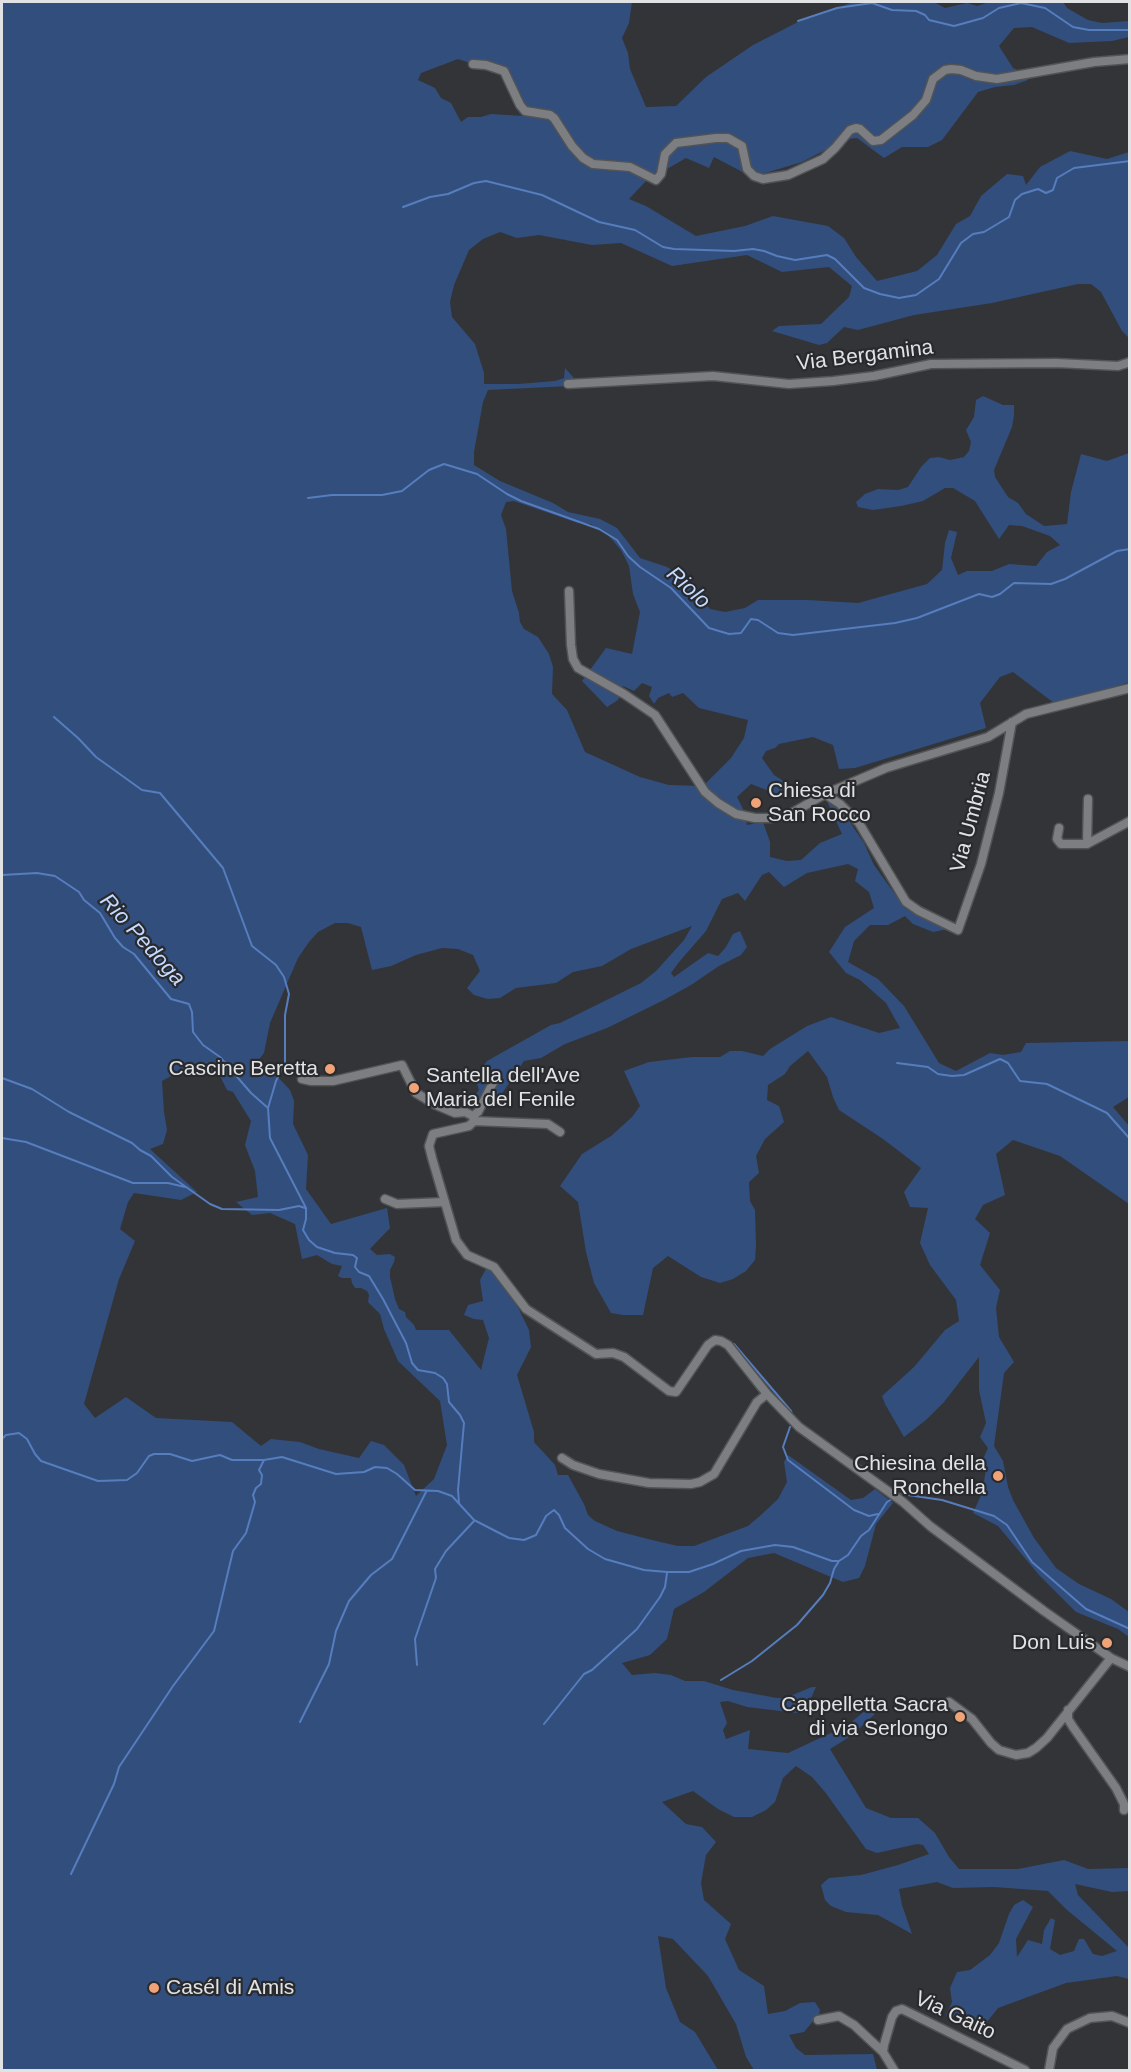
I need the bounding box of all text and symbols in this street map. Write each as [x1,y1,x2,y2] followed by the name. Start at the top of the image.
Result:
[795,335,935,377] street label: Via Bergamina
[661,561,715,615] water label: Riolo
[945,769,997,875] street label: Via Umbria
[768,778,871,828] place label: Chiesa di San Rocco
[749,796,763,810] marker: Chiesa di San Rocco
[94,888,190,992] water label: Rio Pedoga
[169,1056,318,1082] place label: Cascine Beretta
[323,1062,337,1076] marker: Cascine Beretta
[426,1063,580,1113] place label: Santella dell'Ave Maria del Fenile
[407,1081,421,1095] marker: Santella dell'Ave Maria del Fenile
[854,1451,986,1501] place label: Chiesina della Ronchella
[991,1469,1005,1483] marker: Chiesina della Ronchella
[1012,1630,1095,1656] place label: Don Luis
[1100,1636,1114,1650] marker: Don Luis
[781,1692,948,1742] place label: Cappelletta Sacra di via Serlongo
[953,1710,967,1724] marker: Cappelletta Sacra di via Serlongo
[166,1975,294,2001] place label: Casél di Amis
[147,1981,161,1995] marker: Casél di Amis
[911,1986,999,2046] street label: Via Gaito

